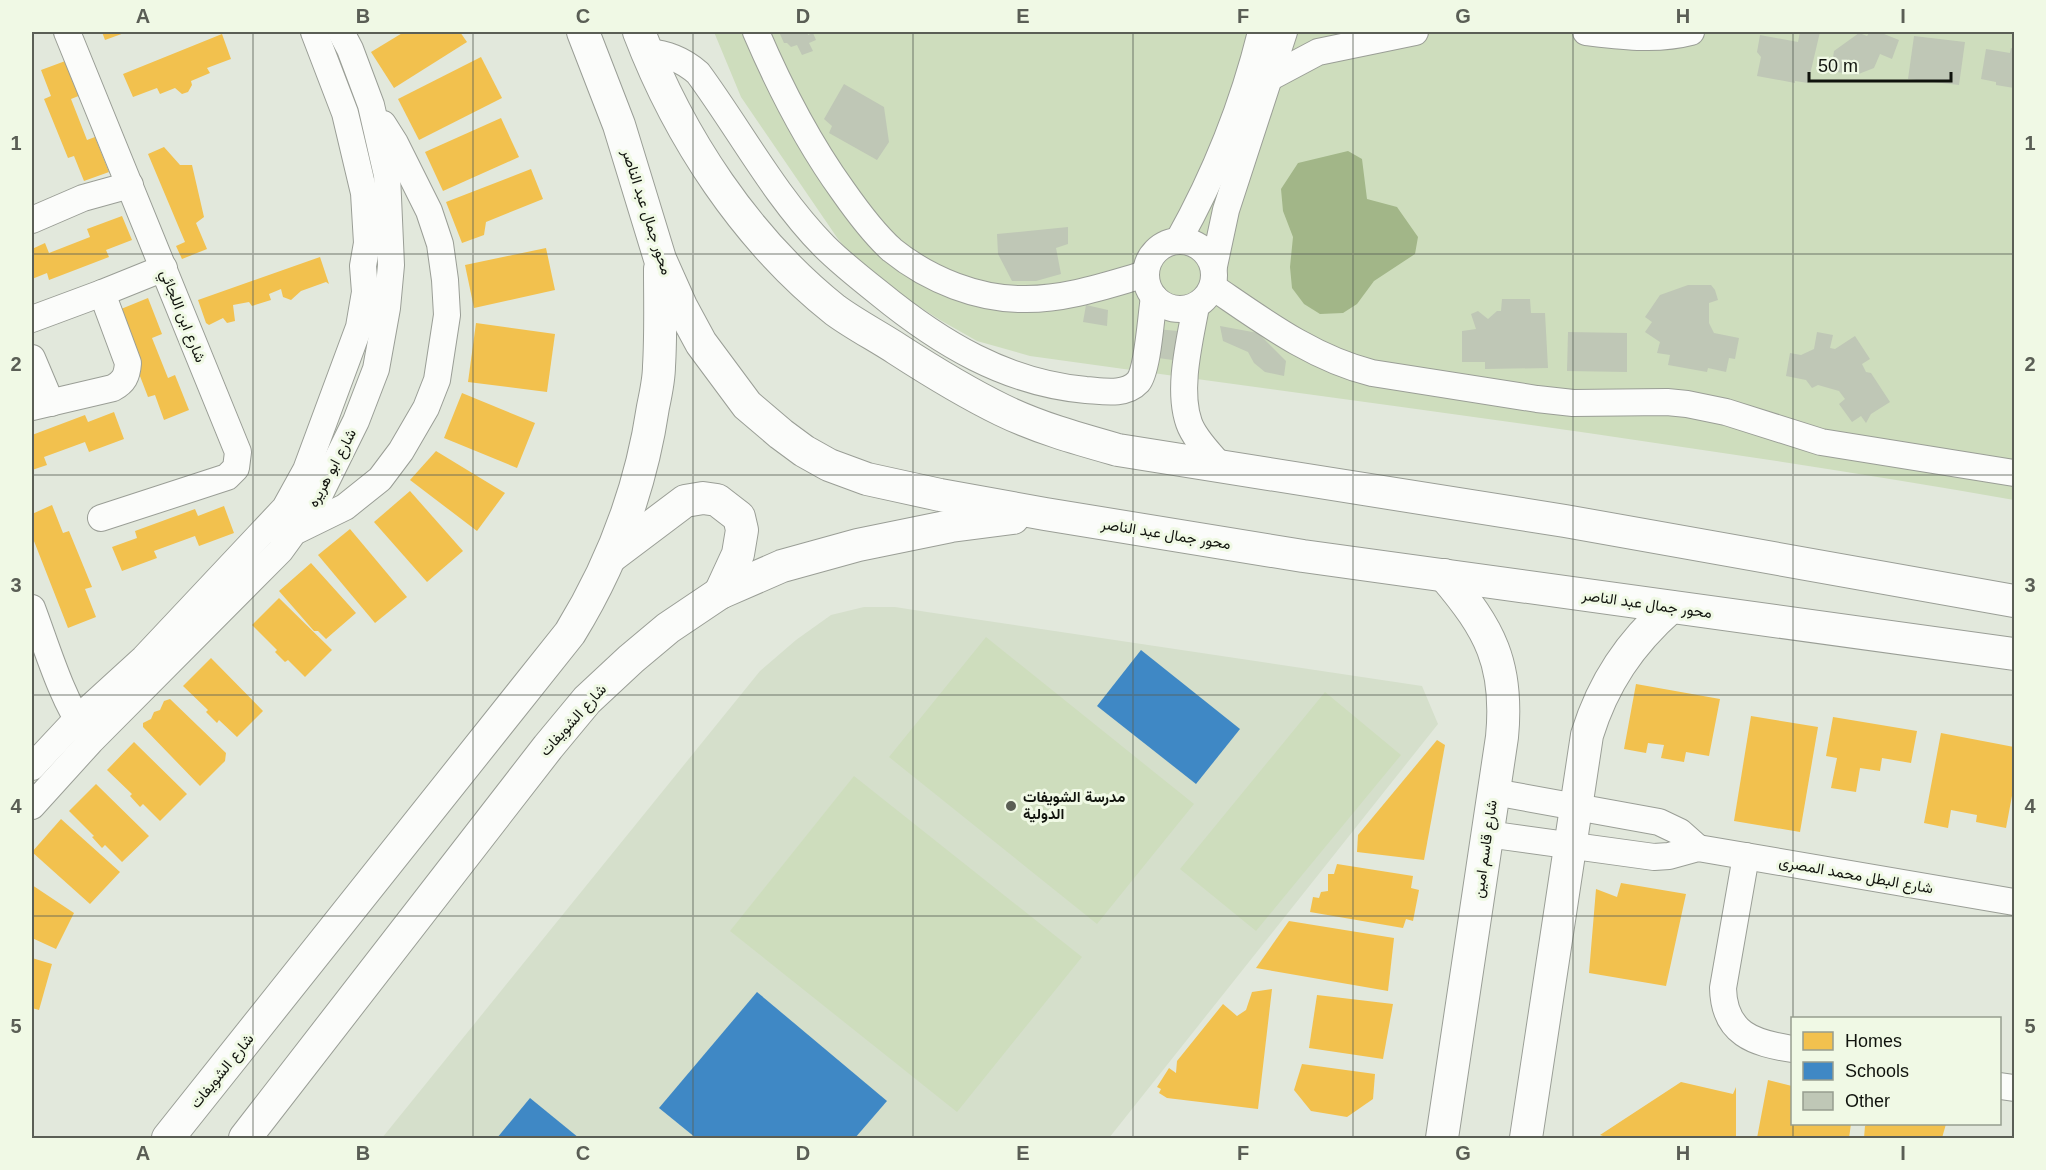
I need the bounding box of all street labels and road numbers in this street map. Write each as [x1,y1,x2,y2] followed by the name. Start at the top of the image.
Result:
[618,146,676,277] street label: محور جمال عبد الناصر
[153,267,210,367] street label: شارع ابن اللجائي
[304,426,362,511] street label: شارع ابو هريره
[1099,515,1232,553] street label: محور جمال عبد الناصر
[1580,586,1713,622] street label: محور جمال عبد الناصر
[536,680,612,761] street label: شارع الشويفات
[1469,799,1503,899] street label: شارع قاسم امين
[1777,853,1935,899] street label: شارع البطل محمد المصرى
[186,1030,259,1113] street label: شارع الشويفات

